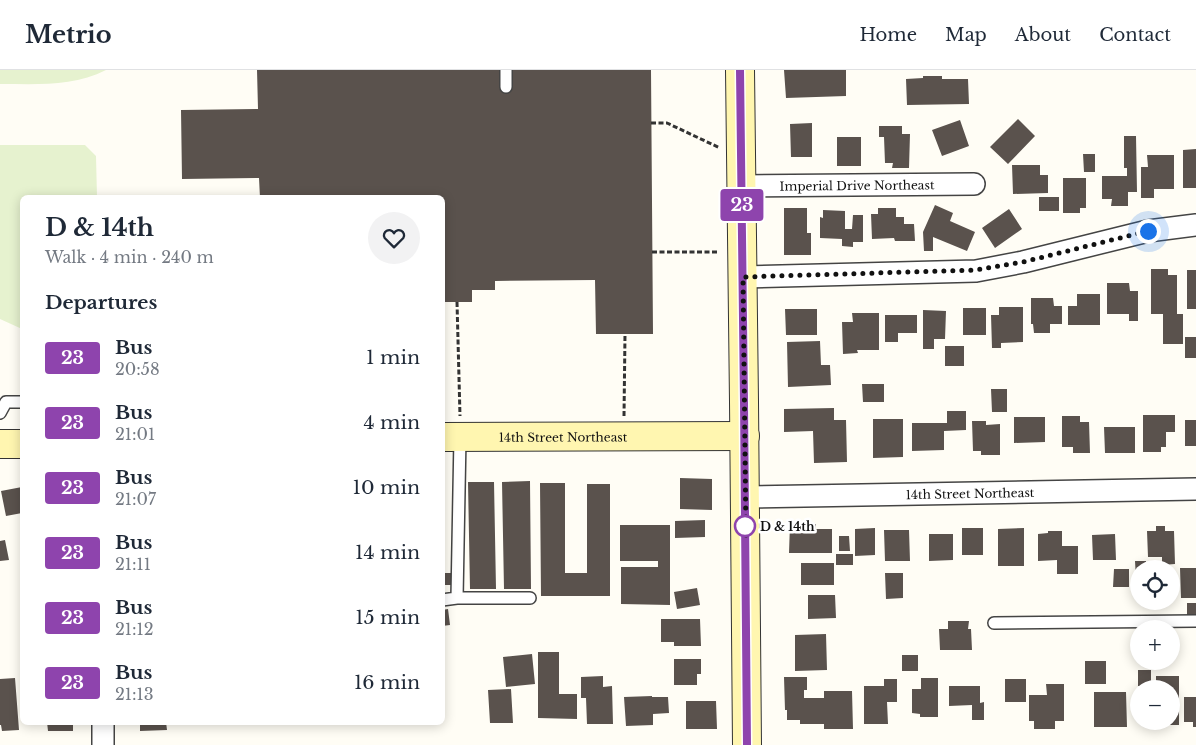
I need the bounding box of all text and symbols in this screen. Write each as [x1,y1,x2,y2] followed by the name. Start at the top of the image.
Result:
[25,20,112,49] text: Metrio
[859,24,917,46] text: Home
[945,24,987,46] text: Map
[1015,24,1071,46] text: About
[1099,24,1171,46] text: Contact
[779,177,935,193] street label: Imperial Drive Northeast
[720,189,764,221] line badge: 23
[730,194,754,216] text: 23
[368,212,420,264] button: heart
[45,213,154,242] text: D & 14th
[1136,219,1161,244] your location
[45,247,214,267] text: Walk · 4 min · 240 m
[45,291,157,314] text: Departures
[115,336,152,359] text: Bus
[366,346,420,369] text: 1 min
[61,347,84,369] text: 23
[115,359,160,379] text: 20:58
[115,401,152,424] text: Bus
[363,411,420,434] text: 4 min
[61,412,84,434] text: 23
[115,424,155,444] text: 21:01
[499,429,628,444] street label: 14th Street Northeast
[115,466,152,489] text: Bus
[353,476,420,499] text: 10 min
[61,477,84,499] text: 23
[906,484,1035,502] street label: 14th Street Northeast
[115,489,156,509] text: 21:07
[734,515,756,537] marker: D & 14th
[760,519,815,534] place label: D & 14th
[115,531,152,554] text: Bus
[355,541,420,564] text: 14 min
[61,542,84,564] text: 23
[115,554,151,574] text: 21:11
[1130,560,1180,730] map controls
[1130,560,1180,610] button: locate
[115,596,152,619] text: Bus
[355,606,420,629] text: 15 min
[61,607,84,629] text: 23
[115,619,154,639] text: 21:12
[1130,620,1180,670] button: +
[115,661,152,684] text: Bus
[354,671,420,694] text: 16 min
[61,672,84,694] text: 23
[1130,680,1180,730] button: −
[115,684,154,704] text: 21:13

